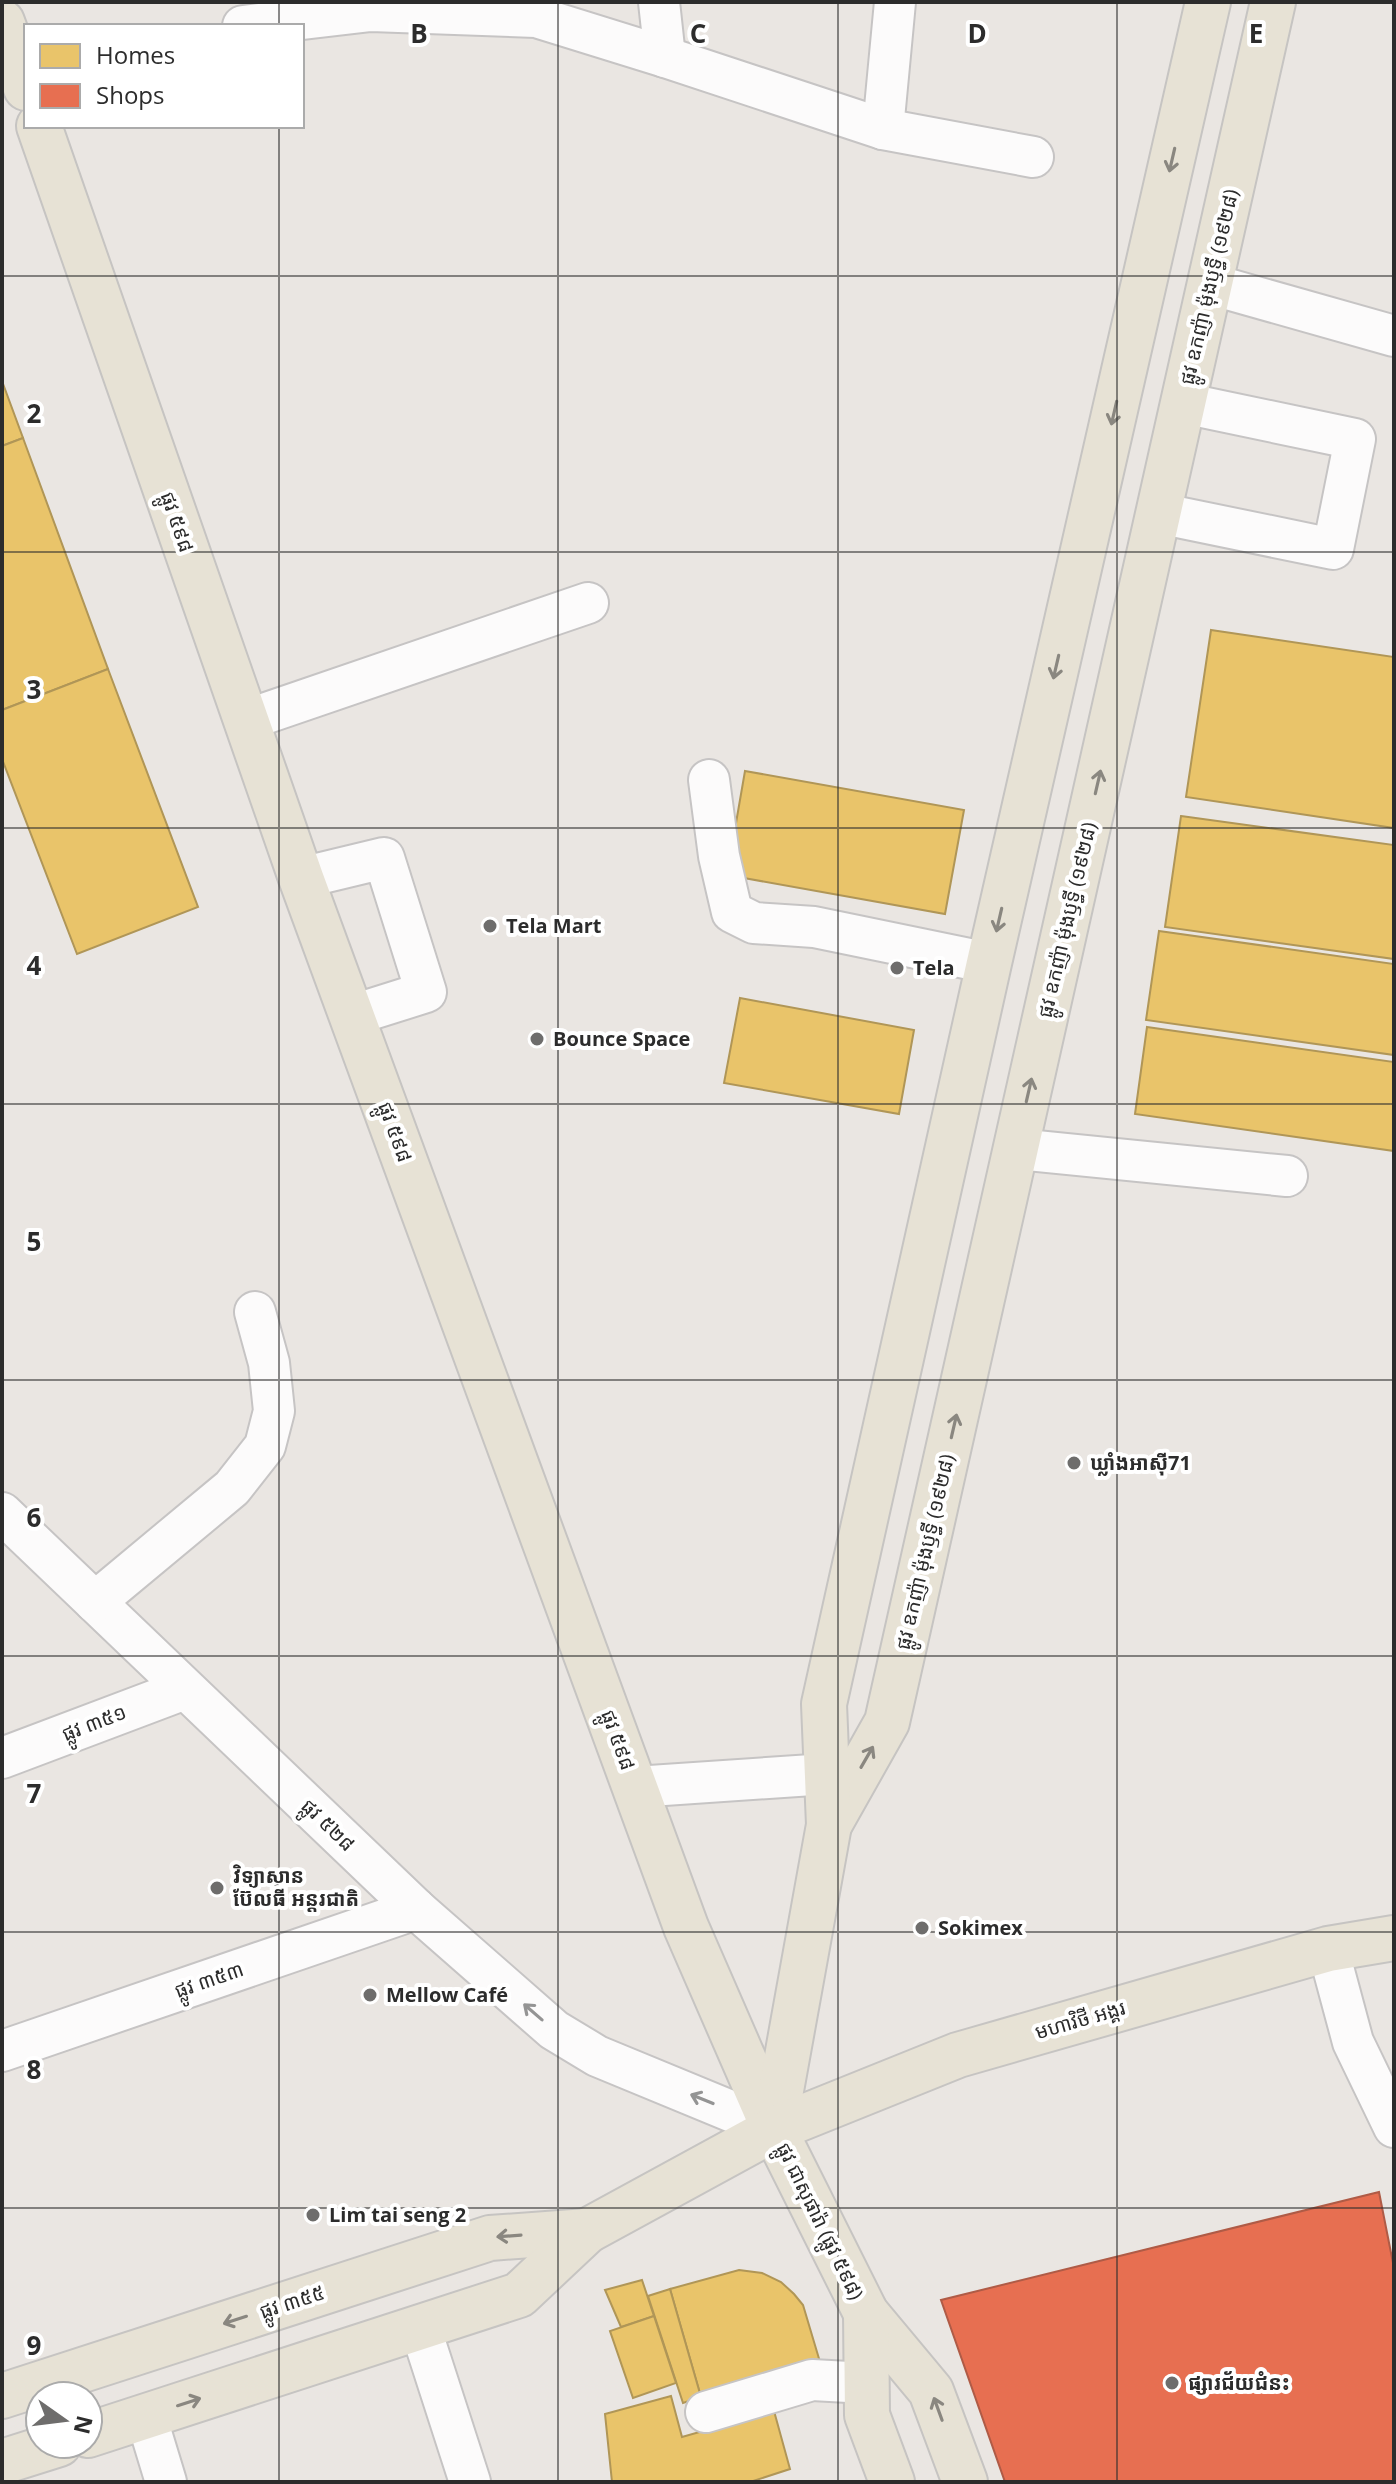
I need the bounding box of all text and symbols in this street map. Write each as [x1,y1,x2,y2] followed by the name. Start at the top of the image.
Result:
[410,15,428,51] text: B
[690,15,706,51] text: C
[967,15,987,51] text: D
[1249,15,1263,51] text: E
[24,24,304,128] legend
[96,38,175,71] text: Homes
[96,78,164,111] text: Shops
[1164,147,1179,172] one-way arrow
[1173,186,1250,389] street label: ផ្លូវ ឧកញ៉ា ម៉ុងឫទ្ធី (១៩២៨)
[27,395,42,431] text: 2
[1106,400,1121,426] one-way arrow
[149,488,200,558] street label: ផ្លូវ ៥៩៨
[1048,654,1063,679] one-way arrow
[27,671,41,707] text: 3
[1091,769,1106,795] one-way arrow
[1031,819,1108,1022] street label: ផ្លូវ ឧកញ៉ា ម៉ុងឫទ្ធី (១៩២៨)
[990,907,1005,933] one-way arrow
[506,912,602,939] place label: Tela Mart
[481,917,499,935] marker: Tela Mart
[27,947,42,983] text: 4
[913,954,955,981] place label: Tela
[888,959,906,977] marker: Tela
[553,1025,690,1052] place label: Bounce Space
[528,1030,546,1048] marker: Bounce Space
[1022,1078,1037,1103] one-way arrow
[367,1098,419,1168] street label: ផ្លូវ ៥៩៨
[27,1223,41,1259] text: 5
[947,1413,962,1439] one-way arrow
[1090,1449,1191,1476] place label: ឃ្លាំងអាសុី71
[889,1451,966,1654] street label: ផ្លូវ ឧកញ៉ា ម៉ុងឫទ្ធី (១៩២៨)
[1065,1454,1083,1472] marker: ឃ្លាំងអាសុី71
[27,1499,42,1535] text: 6
[58,1698,132,1753] street label: ផ្លូវ ៣៥១
[590,1706,642,1776] street label: ផ្លូវ ៥៩៨
[859,1746,875,1769] one-way arrow
[27,1775,42,1811] text: 7
[292,1792,361,1861] street label: ផ្លូវ ៥២៨
[232,1862,359,1912] place label: វិទ្យាស្ថាន ប៊ែលធី អន្ដរជាតិ
[208,1879,226,1897] marker: វិទ្យាស្ថាន ប៊ែលធី អន្ដរជាតិ
[938,1914,1023,1941] place label: Sokimex
[913,1919,931,1937] marker: Sokimex
[171,1955,249,2010] street label: ផ្លូវ ៣៥៣
[386,1981,508,2008] place label: Mellow Café
[361,1986,379,2004] marker: Mellow Café
[1032,1994,1128,2045] street label: មហាវិថី អង្គរ
[523,2003,543,2021] one-way arrow
[27,2051,41,2087] text: 8
[690,2091,715,2105] one-way arrow
[765,2138,870,2307] street label: ផ្លូវ ជាសុផារ៉ា (ផ្លូវ ៥៩៨)
[329,2201,466,2228] place label: Lim tai seng 2
[304,2206,322,2224] marker: Lim tai seng 2
[497,2229,523,2244] one-way arrow
[256,2278,330,2330] street label: ផ្លូវ ៣៥៥
[222,2314,247,2329] one-way arrow
[27,2327,41,2363] text: 9
[1188,2369,1290,2396] place label: ផ្សារជ័យជំនះ
[1163,2374,1181,2392] marker: ផ្សារជ័យជំនះ
[24,2380,104,2460] north arrow
[176,2394,201,2408] one-way arrow
[930,2397,944,2422] one-way arrow
[68,2413,101,2437] text: N

